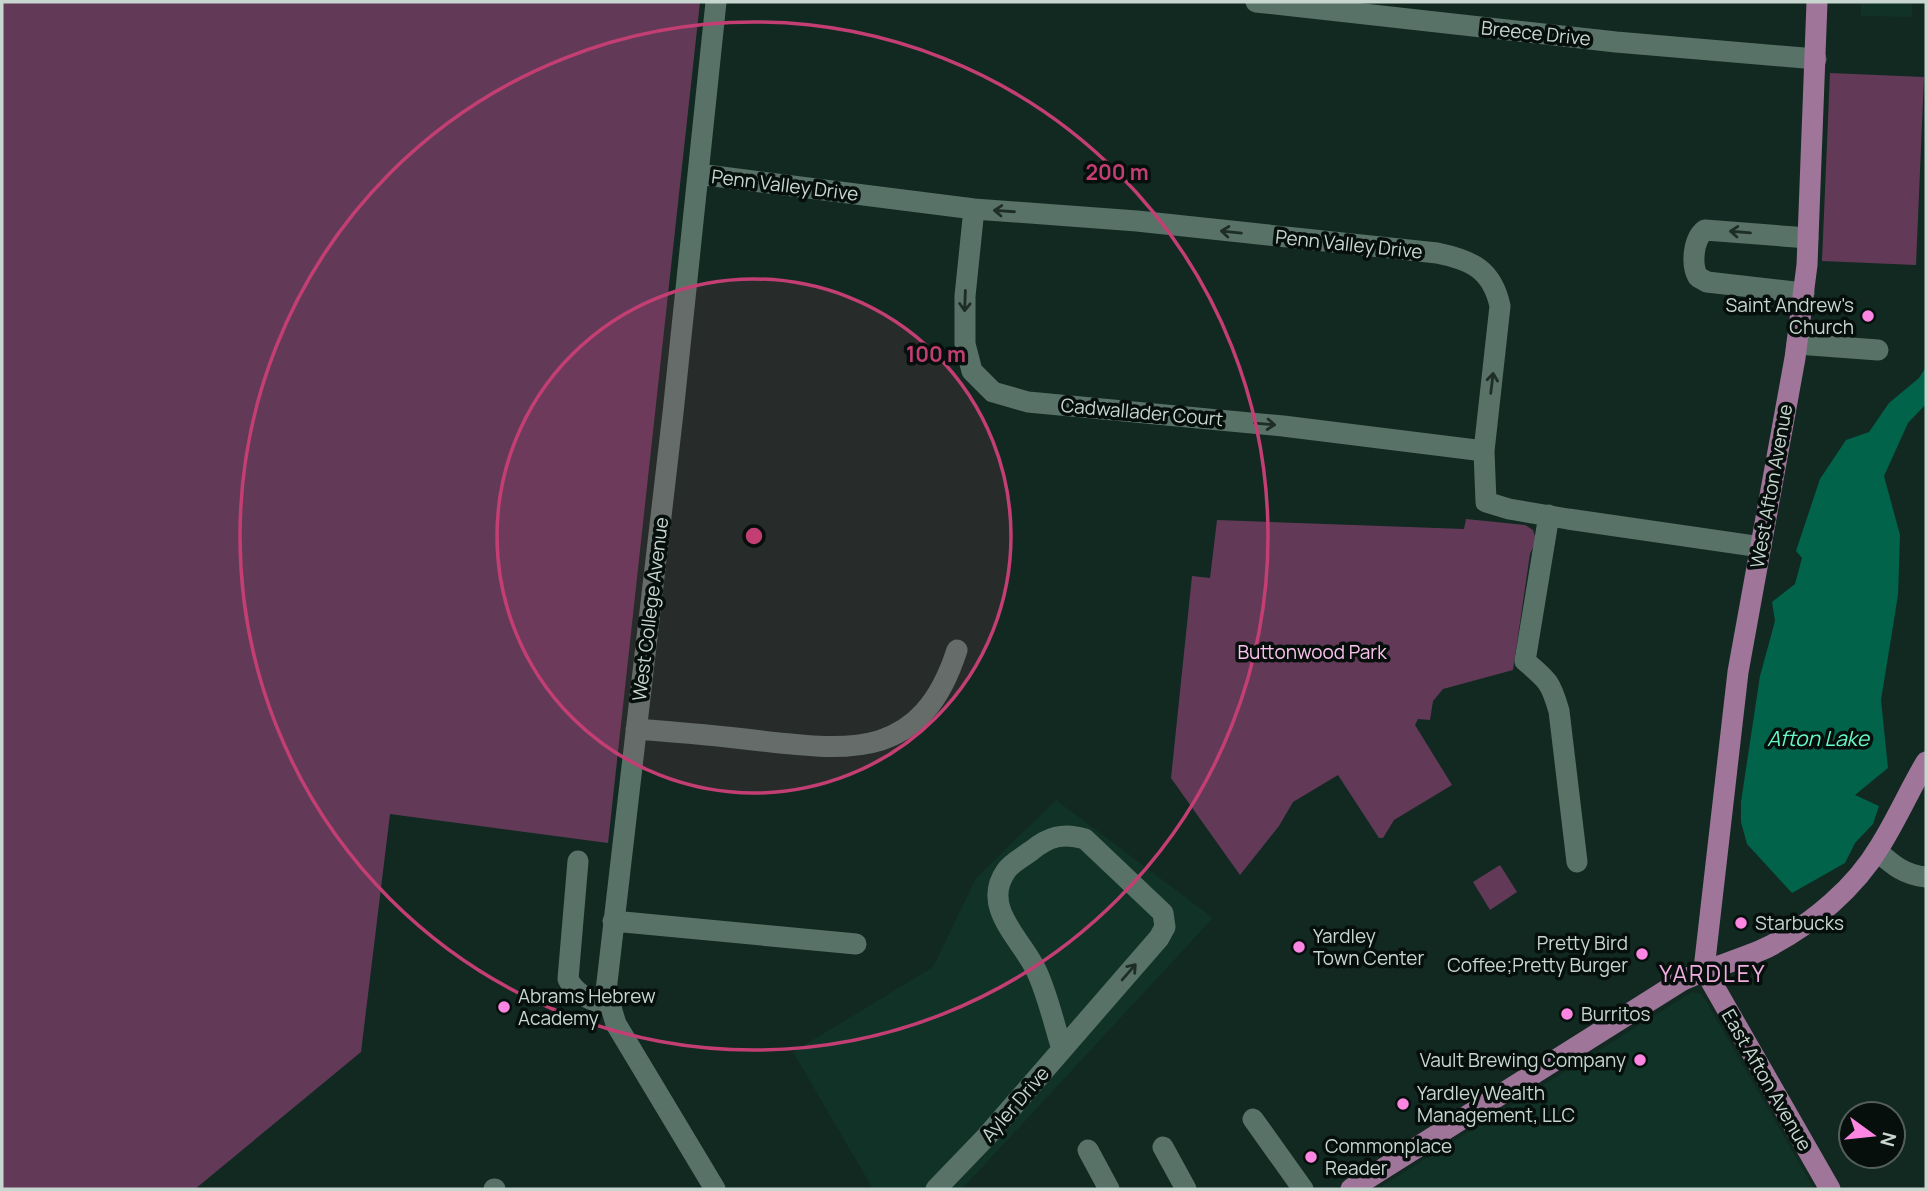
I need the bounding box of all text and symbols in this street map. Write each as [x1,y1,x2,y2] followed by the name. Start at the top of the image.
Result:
[1480,14,1592,52] street label: Breece Drive
[1085,158,1149,186] text: 200 m
[710,163,860,207] street label: Penn Valley Drive
[994,204,1016,217] one-way arrow
[1274,223,1424,265] street label: Penn Valley Drive
[1220,225,1243,238] one-way arrow
[1729,225,1752,238] one-way arrow
[958,290,972,313] one-way arrow
[1726,292,1854,340] place label: Saint Andrew's Church
[1860,308,1876,324] marker: Saint Andrew's Church
[906,340,966,368] text: 100 m
[1486,372,1499,395] one-way arrow
[1060,392,1224,432] street label: Cadwallader Court
[1744,402,1798,570] street label: West Afton Avenue
[1253,418,1276,431] one-way arrow
[626,516,674,702] street label: West College Avenue
[742,524,766,548] centre of rings
[1237,639,1387,665] park label: Buttonwood Park
[1767,724,1871,752] water label: Afton Lake
[1755,910,1844,936] place label: Starbucks
[1733,915,1749,931] marker: Starbucks
[1313,923,1424,971] place label: Yardley Town Center
[1447,930,1628,978] place label: Pretty Bird Coffee;Pretty Burger
[1291,939,1307,955] marker: Yardley Town Center
[1634,946,1650,962] marker: Pretty Bird Coffee;Pretty Burger
[1659,957,1767,989] district label: YARDLEY
[1121,963,1137,981] one-way arrow
[518,983,656,1031] place label: Abrams Hebrew Academy
[496,999,512,1015] marker: Abrams Hebrew Academy
[1581,1001,1650,1027] place label: Burritos
[1716,1004,1818,1156] street label: East Afton Avenue
[1559,1006,1575,1022] marker: Burritos
[1420,1047,1626,1073] place label: Vault Brewing Company
[1632,1052,1648,1068] marker: Vault Brewing Company
[975,1061,1055,1147] street label: Ayler Drive
[1417,1080,1575,1128] place label: Yardley Wealth Management, LLC
[1395,1096,1411,1112] marker: Yardley Wealth Management, LLC
[1837,1100,1907,1170] north arrow
[1874,1129,1903,1149] text: N
[1325,1133,1452,1181] place label: Commonplace Reader
[1303,1149,1319,1165] marker: Commonplace Reader

